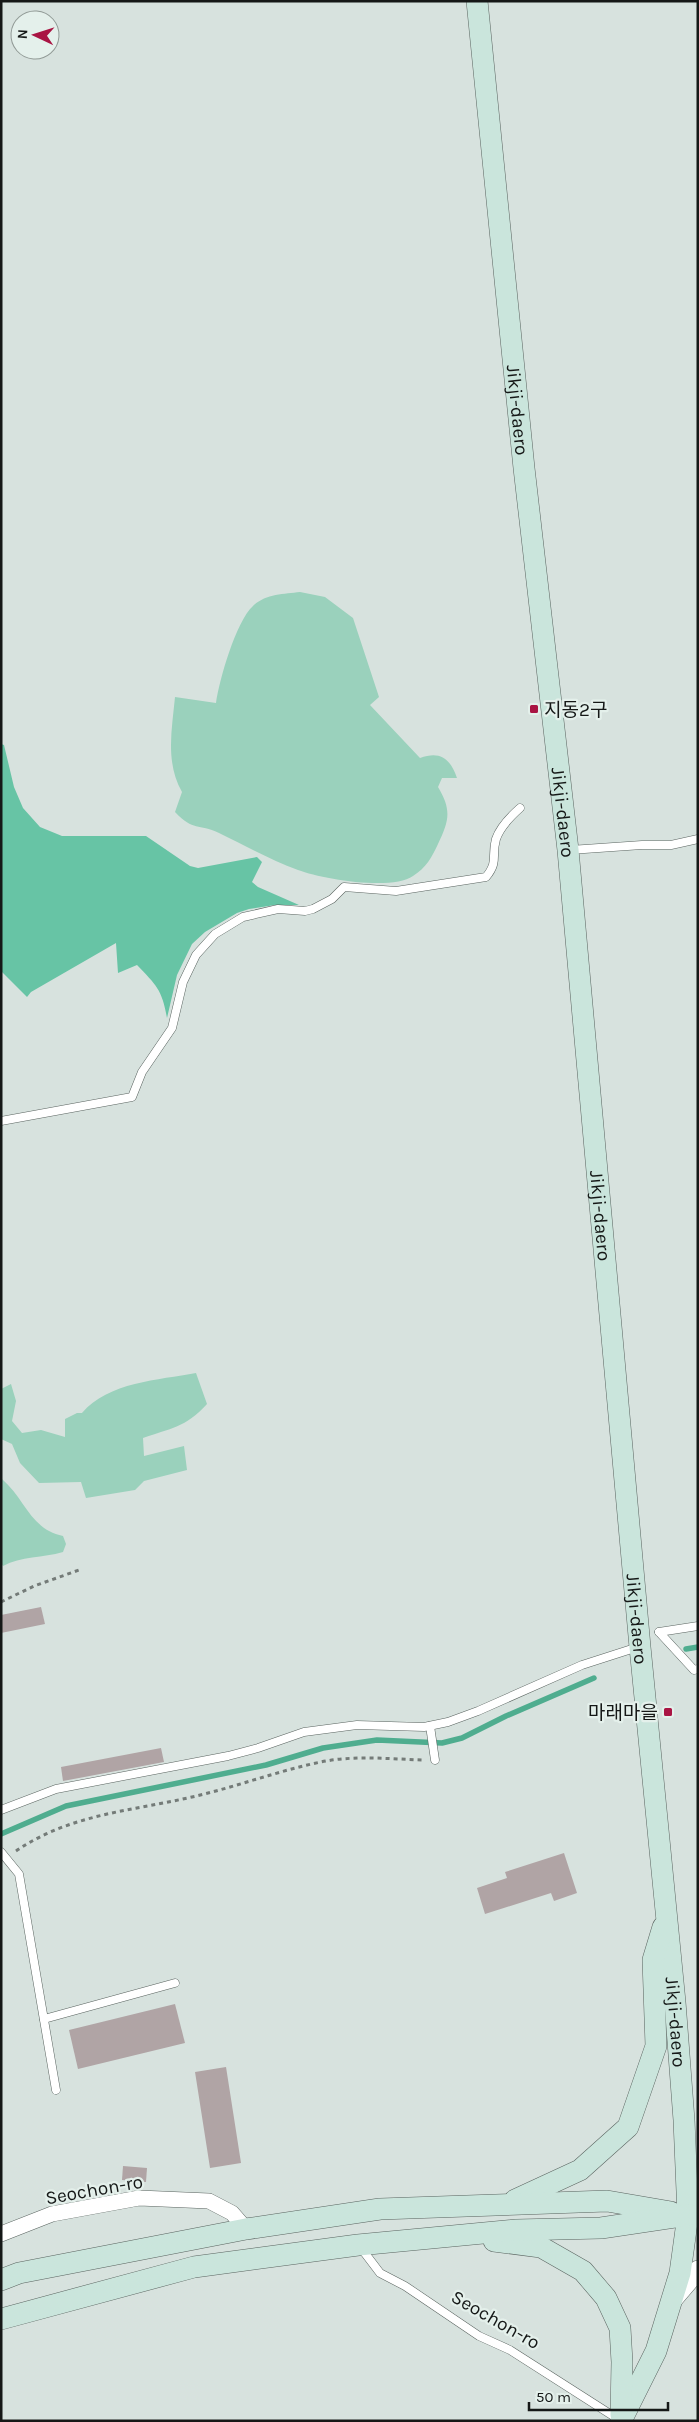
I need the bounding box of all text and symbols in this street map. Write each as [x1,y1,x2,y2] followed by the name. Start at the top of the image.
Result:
[10,10,60,60] north arrow
[14,29,31,40] text: N
[502,364,533,456] street label: Jikji-daero
[544,699,607,721] place label: 지동2구
[528,703,540,715] marker: 지동2구
[547,766,579,859] street label: Jikji-daero
[585,1169,615,1262] street label: Jikji-daero
[621,1573,652,1665] street label: Jikji-daero
[588,1702,658,1724] place label: 마래마을
[662,1706,674,1718] marker: 마래마을
[661,1976,690,2068] street label: Jikji-daero
[44,2171,145,2209] street label: Seochon-ro
[447,2286,544,2354] street label: Seochon-ro
[529,2380,668,2412] scale bar
[536,2388,571,2406] text: 50 m

